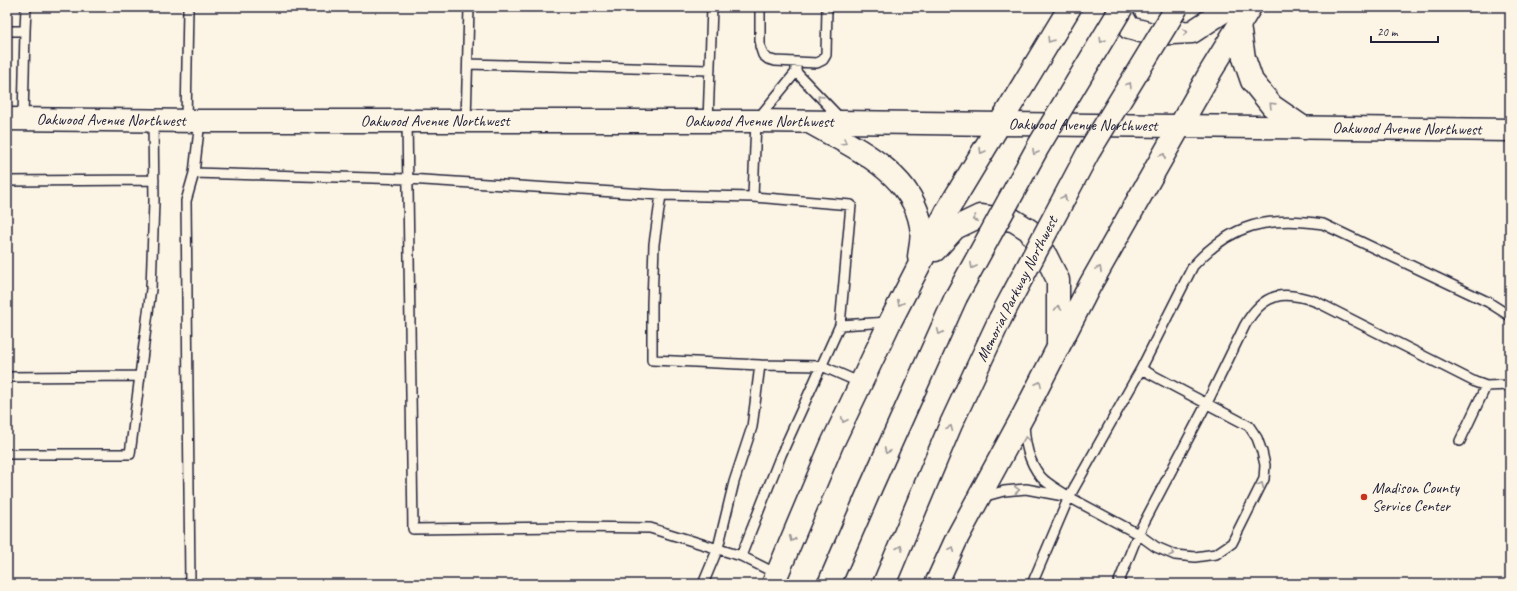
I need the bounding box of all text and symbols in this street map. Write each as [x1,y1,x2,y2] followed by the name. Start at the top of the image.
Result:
[1371,18,1438,44] scale bar
[1377,24,1399,40] text: 20 m
[1182,28,1188,37] one-way arrow
[1047,36,1055,43] one-way arrow
[1099,36,1106,43] one-way arrow
[1124,82,1132,89] one-way arrow
[817,95,825,103] one-way arrow
[1269,102,1277,109] one-way arrow
[36,109,187,131] street label: Oakwood Avenue Northwest
[360,111,511,131] street label: Oakwood Avenue Northwest
[684,111,835,132] street label: Oakwood Avenue Northwest
[1008,114,1159,136] street label: Oakwood Avenue Northwest
[1332,118,1483,140] street label: Oakwood Avenue Northwest
[840,138,847,145] one-way arrow
[980,147,987,154] one-way arrow
[1032,148,1039,155] one-way arrow
[1158,153,1166,160] one-way arrow
[1059,195,1066,202] one-way arrow
[972,211,1063,365] street label: Memorial Parkway Northwest
[972,214,979,222] one-way arrow
[970,262,977,269] one-way arrow
[1095,266,1102,273] one-way arrow
[898,299,905,306] one-way arrow
[1054,305,1062,311] one-way arrow
[937,328,945,336] one-way arrow
[1035,381,1042,389] one-way arrow
[841,415,849,423] one-way arrow
[945,425,953,433] one-way arrow
[1021,436,1030,442] one-way arrow
[884,447,892,454] one-way arrow
[1372,478,1461,516] place label: Madison County Service Center
[1256,481,1264,489] one-way arrow
[1014,485,1020,494] one-way arrow
[1359,492,1369,502] marker: Madison County Service Center
[789,534,797,542] one-way arrow
[895,545,903,553] one-way arrow
[947,545,955,553] one-way arrow
[1168,548,1175,557] one-way arrow

